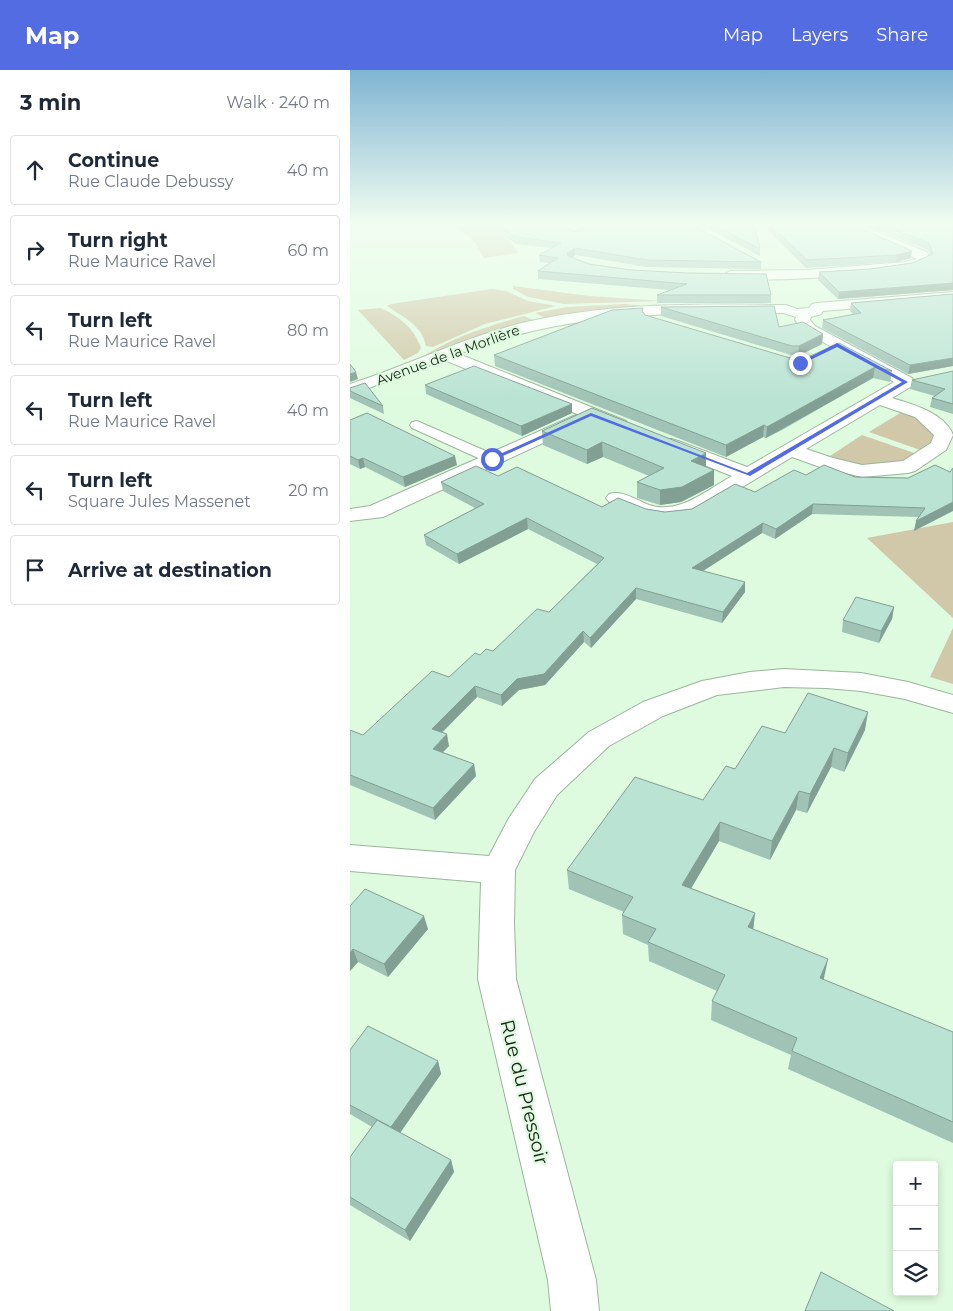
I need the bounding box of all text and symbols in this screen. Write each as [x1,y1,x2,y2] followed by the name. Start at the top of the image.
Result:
[25,21,79,50] text: Map
[723,24,763,46] text: Map
[791,24,848,46] text: Layers
[876,24,928,46] text: Share
[20,90,81,115] text: 3 min
[226,93,330,112] text: Walk · 240 m
[68,149,159,172] text: Continue
[21,156,49,184] icon: ahead
[287,161,329,180] text: 40 m
[68,172,234,191] text: Rue Claude Debussy
[68,229,168,252] text: Turn right
[21,236,49,264] icon: right
[287,241,329,260] text: 60 m
[68,252,216,271] text: Rue Maurice Ravel
[68,309,153,332] text: Turn left
[21,316,49,344] icon: left
[287,321,329,340] text: 80 m
[374,321,522,389] street label: Avenue de la Morlière
[68,332,216,351] text: Rue Maurice Ravel
[789,352,812,375] route end
[68,389,153,412] text: Turn left
[21,396,49,424] icon: left
[287,401,329,420] text: 40 m
[68,412,216,431] text: Rue Maurice Ravel
[481,448,504,471] route start
[68,469,153,492] text: Turn left
[21,476,49,504] icon: left
[288,481,329,500] text: 20 m
[68,492,251,511] text: Square Jules Massenet
[21,556,49,584] icon: arrive
[68,559,272,582] text: Arrive at destination
[495,1017,554,1167] street label: Rue du Pressoir
[893,1161,938,1296] map controls
[893,1161,938,1206] button: +
[893,1206,938,1251] button: −
[893,1251,938,1296] button: layers

